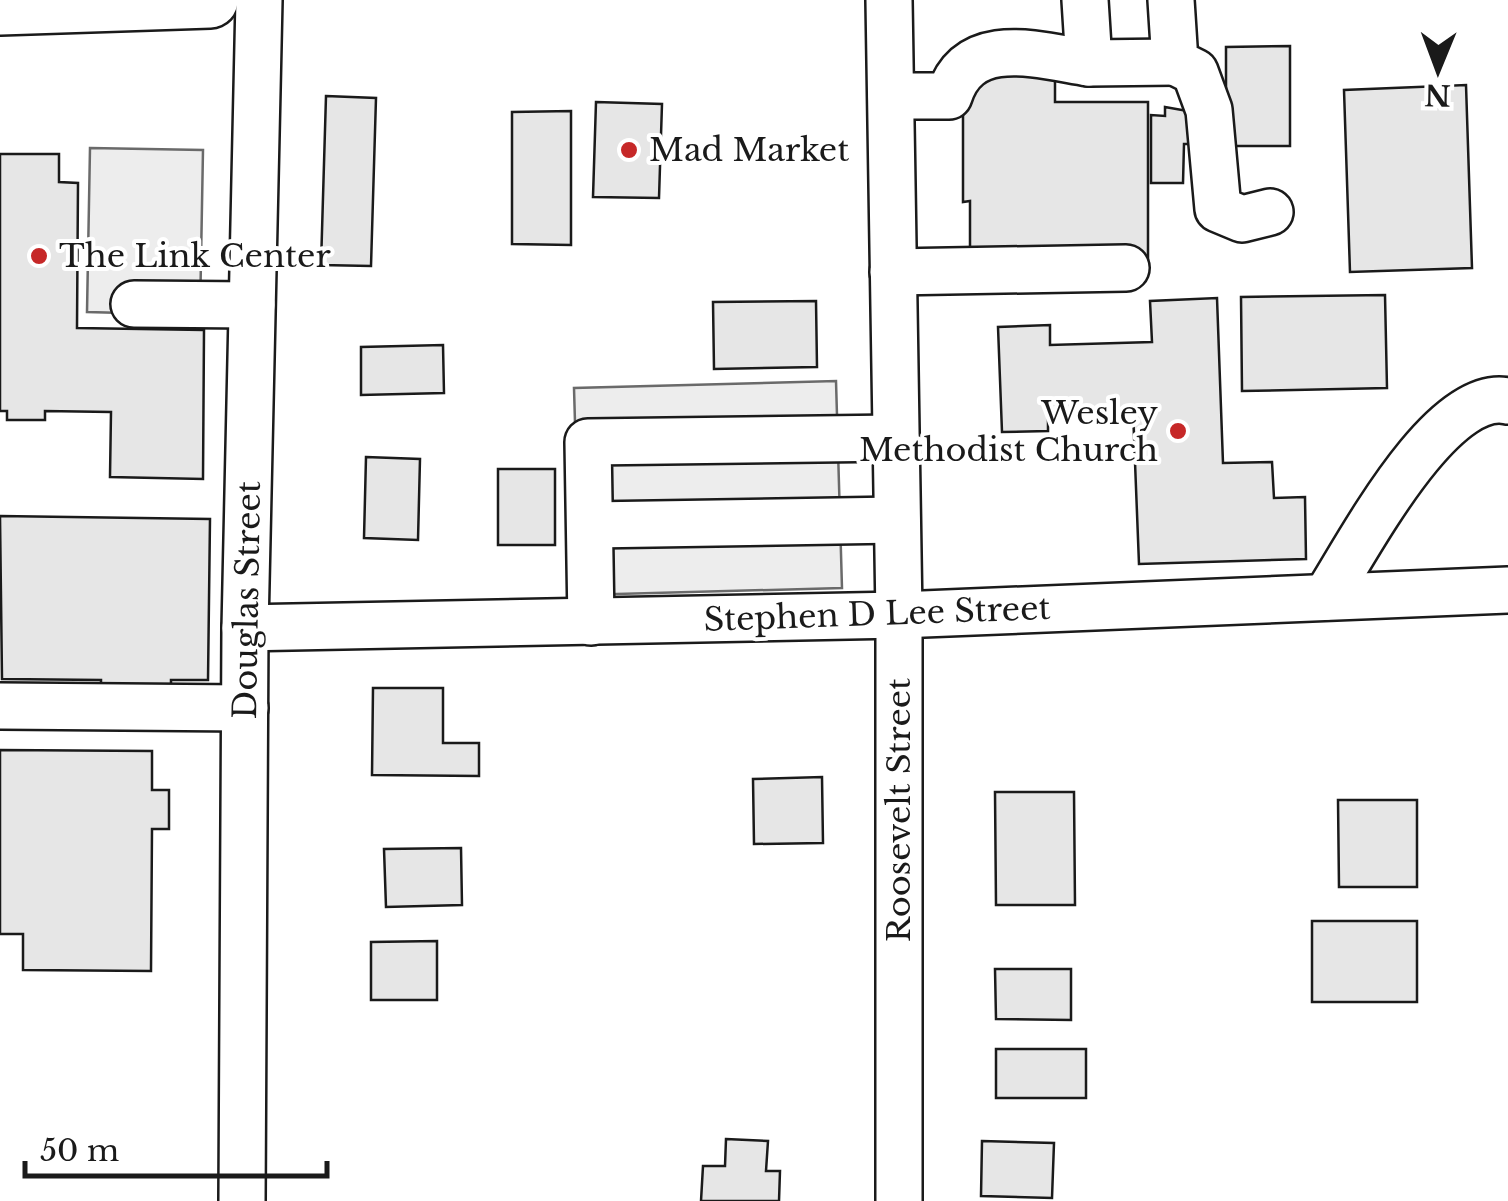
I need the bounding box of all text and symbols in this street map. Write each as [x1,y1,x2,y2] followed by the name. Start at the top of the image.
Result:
[1388,20,1488,120] north arrow
[1424,77,1451,112] text: N
[649,130,849,170] place label: Mad Market
[618,139,640,161] marker: Mad Market
[59,236,331,276] place label: The Link Center
[28,245,50,267] marker: The Link Center
[859,393,1159,470] place label: Wesley Methodist Church
[1167,420,1189,442] marker: Wesley Methodist Church
[225,481,269,719] street label: Douglas Street
[703,588,1051,640] street label: Stephen D Lee Street
[879,678,919,942] street label: Roosevelt Street
[25,1116,328,1178] scale bar
[40,1132,119,1169] text: 50 m

